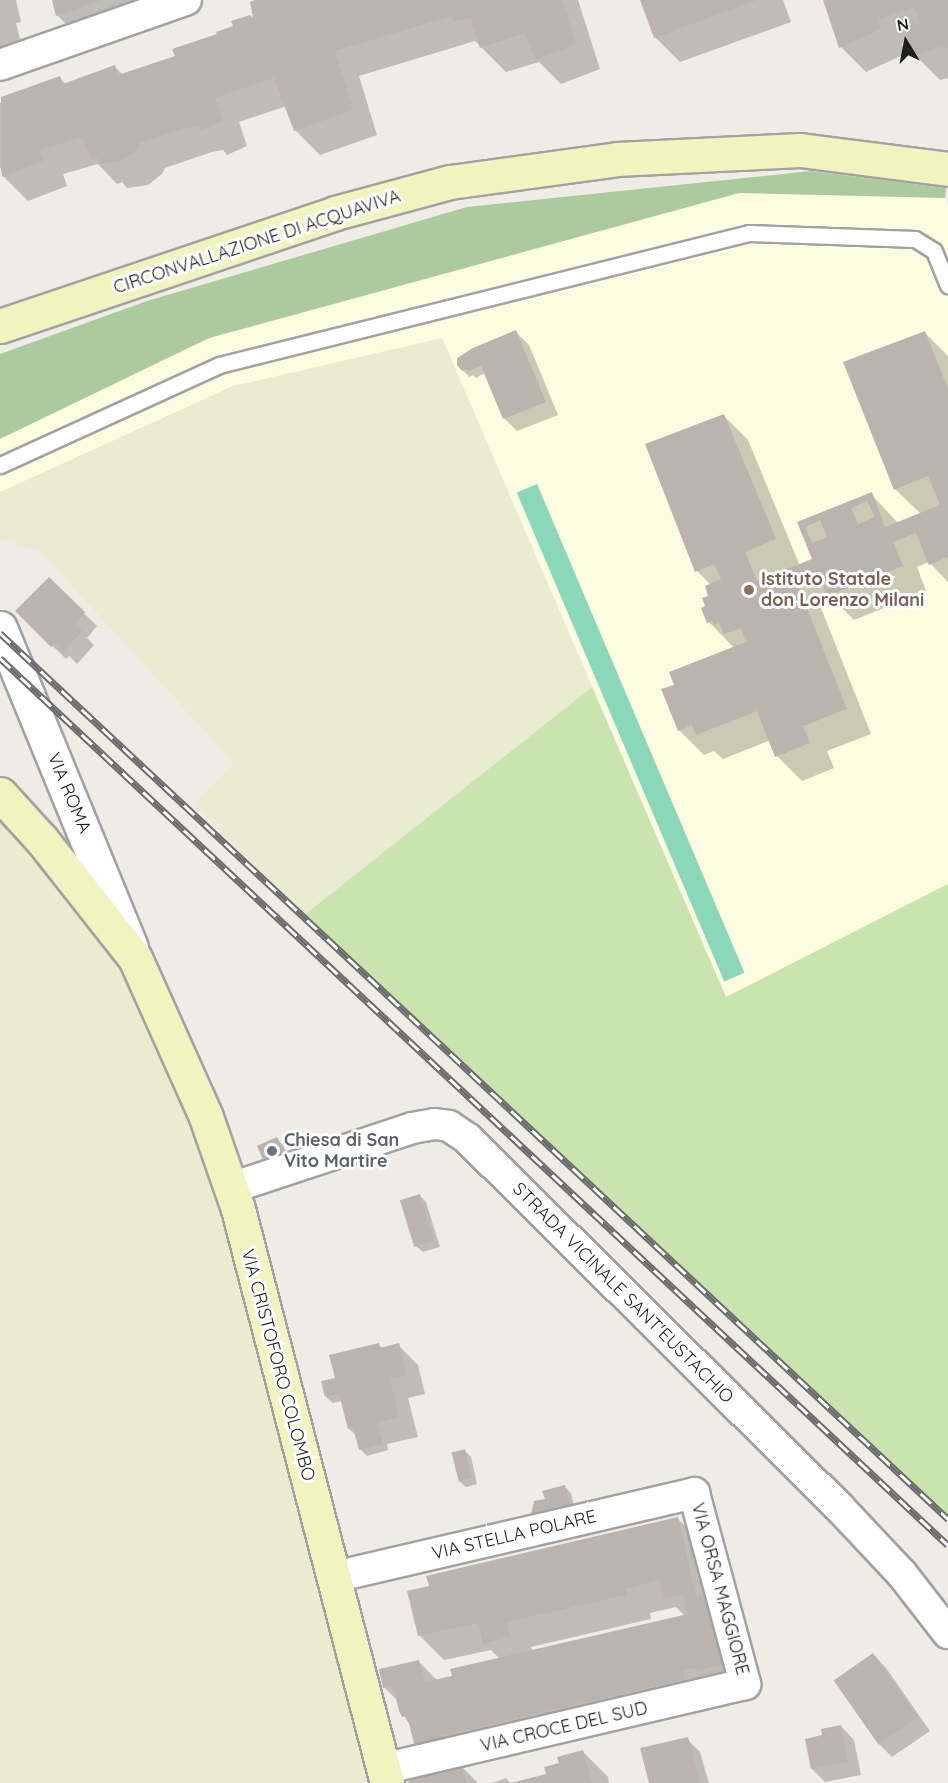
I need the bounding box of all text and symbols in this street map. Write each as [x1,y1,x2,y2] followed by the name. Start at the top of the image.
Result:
[876,12,936,72] north arrow
[895,13,910,35] text: N
[111,185,403,299] street label: CIRCONVALLAZIONE DI ACQUAVIVA
[761,569,924,612] place label: Istituto Statale don Lorenzo Milani
[742,583,756,597] marker: Istituto Statale don Lorenzo Milani
[42,750,96,836] street label: VIA ROMA
[284,1130,399,1172] place label: Chiesa di San Vito Martire
[265,1144,279,1158] marker: Chiesa di San Vito Martire
[508,1178,738,1408] street label: STRADA VICINALE SANT'EUSTACHIO
[237,1247,319,1483] street label: VIA CRISTOFORO COLOMBO
[687,1500,753,1678] street label: VIA ORSA MAGGIORE
[430,1506,598,1564] street label: VIA STELLA POLARE
[478,1697,650,1757] street label: VIA CROCE DEL SUD

